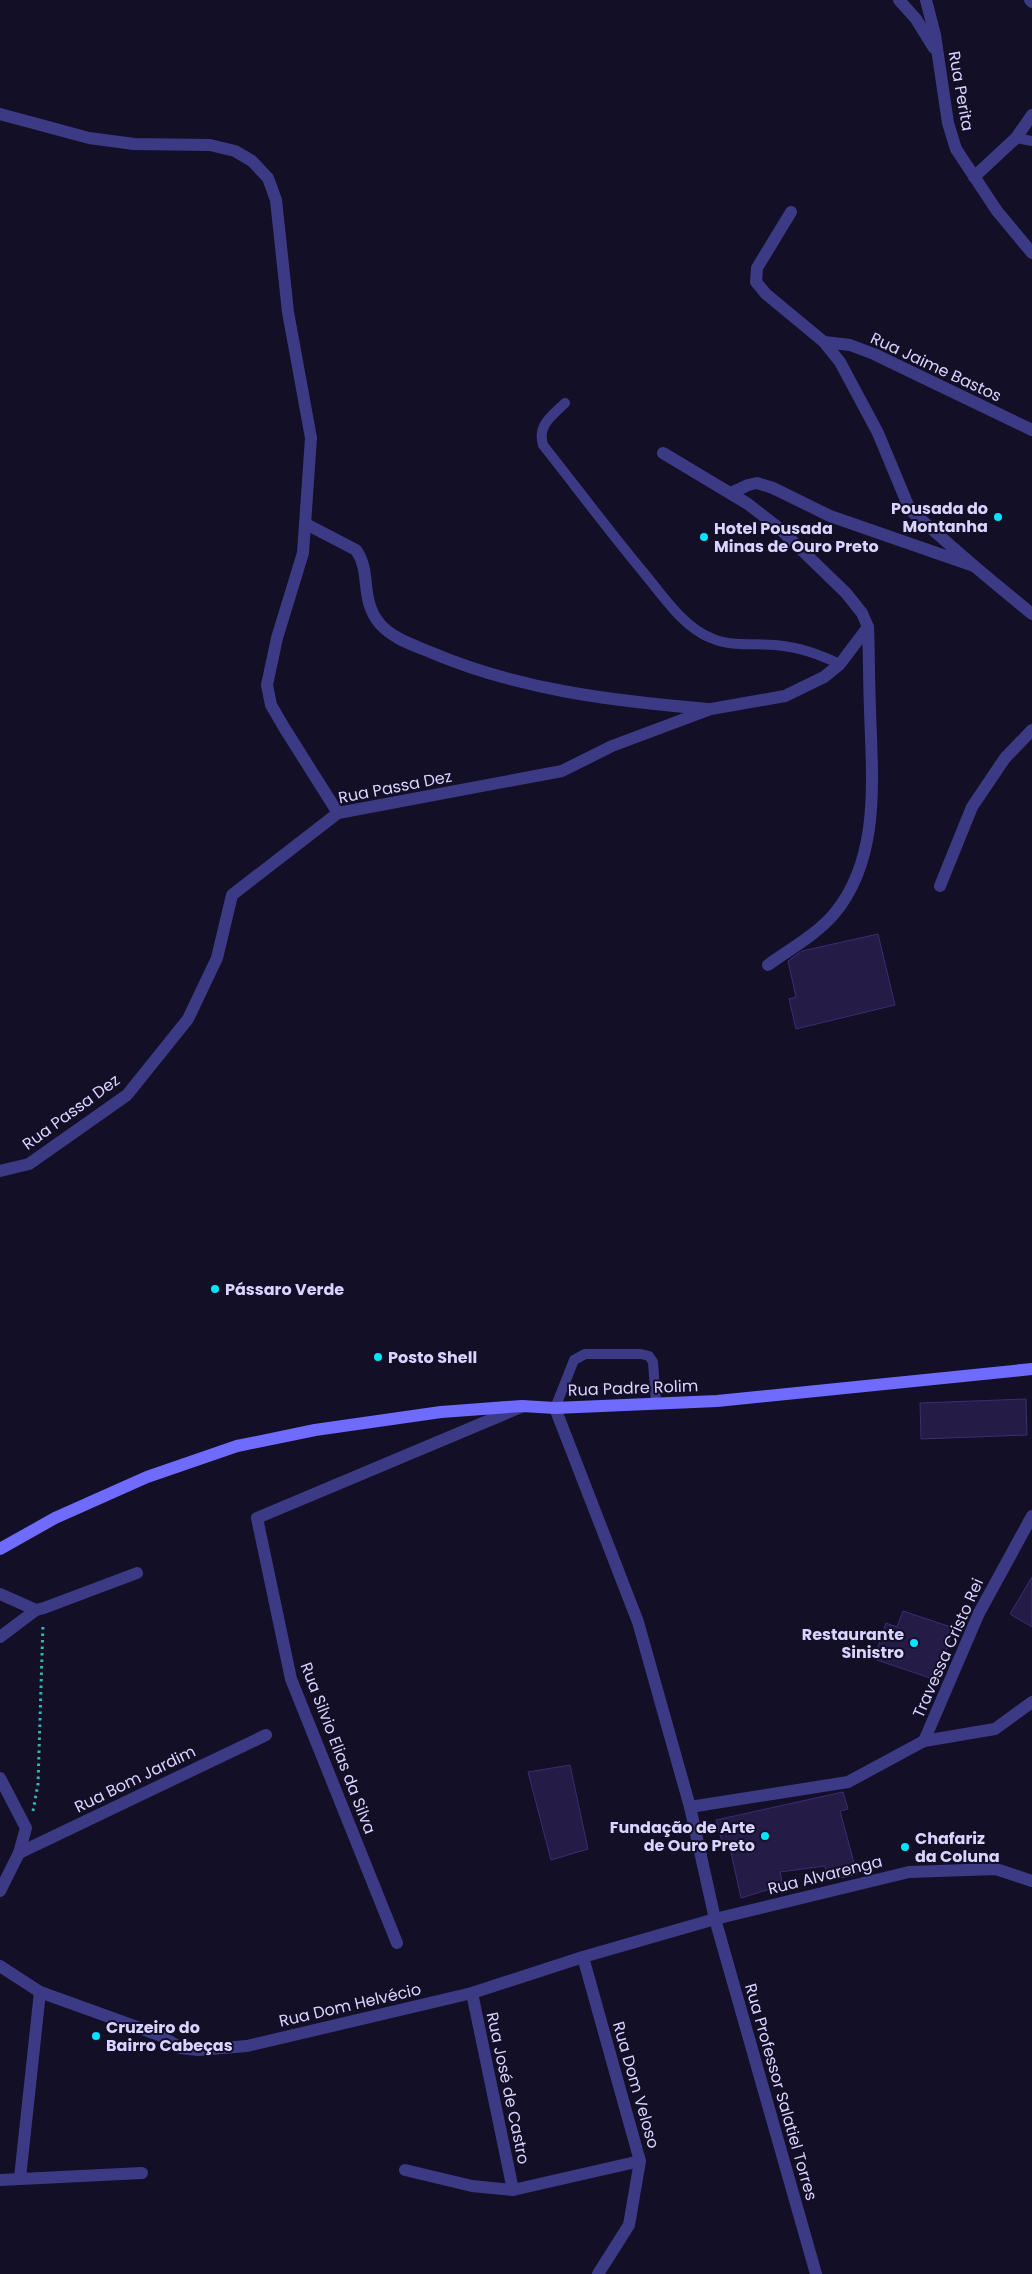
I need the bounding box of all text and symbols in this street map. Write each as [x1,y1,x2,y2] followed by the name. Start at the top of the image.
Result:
[943,49,979,133] street label: Rua Perita
[867,326,1005,408] street label: Rua Jaime Bastos
[891,497,988,538] place label: Pousada do Montanha
[992,511,1004,523] marker: Pousada do Montanha
[714,517,879,558] place label: Hotel Pousada Minas de Ouro Preto
[698,531,710,543] marker: Hotel Pousada Minas de Ouro Preto
[336,765,454,809] street label: Rua Passa Dez
[18,1069,124,1155] street label: Rua Passa Dez
[225,1278,344,1301] place label: Pássaro Verde
[209,1283,221,1295] marker: Pássaro Verde
[388,1346,477,1369] place label: Posto Shell
[372,1351,384,1363] marker: Posto Shell
[567,1374,699,1402] street label: Rua Padre Rolim
[907,1574,989,1722] street label: Travessa Cristo Rei
[802,1623,904,1664] place label: Restaurante Sinistro
[908,1637,920,1649] marker: Restaurante Sinistro
[295,1659,381,1837] street label: Rua Silvio Elias da Silva
[70,1740,200,1818] street label: Rua Bom Jardim
[610,1816,755,1857] place label: Fundação de Arte de Ouro Preto
[915,1827,1000,1868] place label: Chafariz da Coluna
[759,1830,771,1842] marker: Fundação de Arte de Ouro Preto
[899,1841,911,1853] marker: Chafariz da Coluna
[765,1850,885,1900] street label: Rua Alvarenga
[277,1977,423,2033] street label: Rua Dom Helvécio
[739,1981,823,2203] street label: Rua Professor Salatiel Torres
[481,2010,535,2166] street label: Rua José de Castro
[106,2016,233,2057] place label: Cruzeiro do Bairro Cabeças
[607,2019,665,2151] street label: Rua Dom Veloso
[90,2030,102,2042] marker: Cruzeiro do Bairro Cabeças

